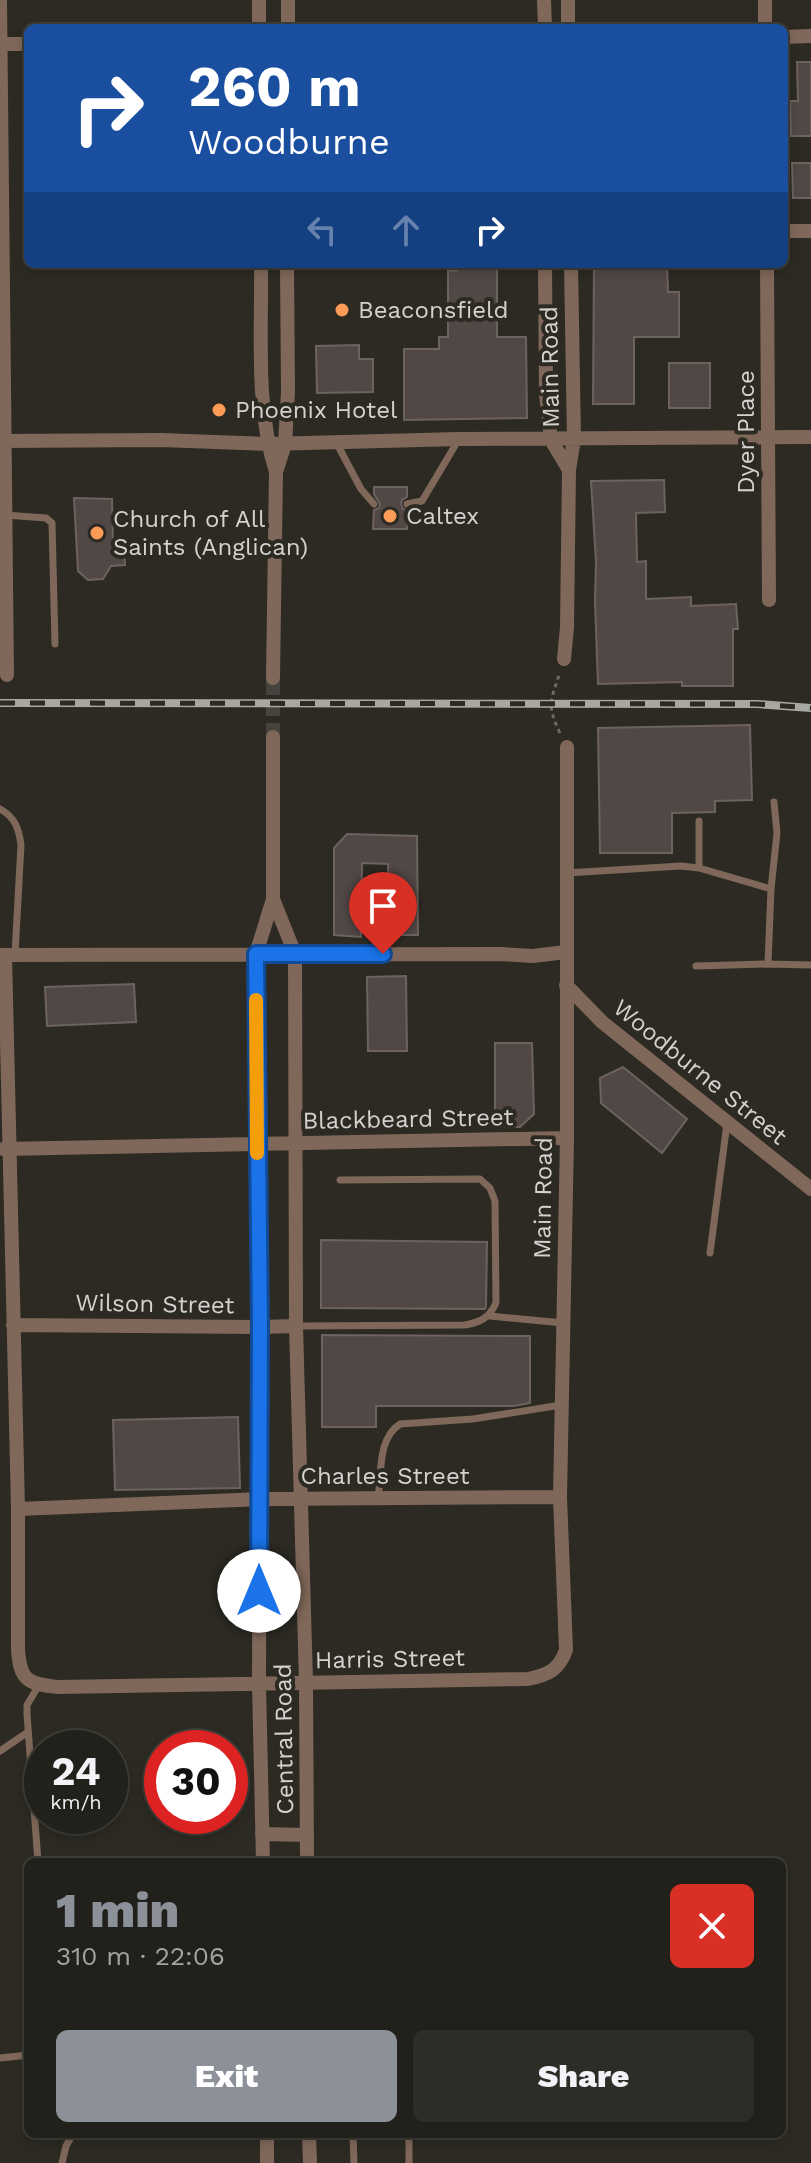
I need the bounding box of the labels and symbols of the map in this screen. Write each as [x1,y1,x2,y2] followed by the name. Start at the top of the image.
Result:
[358,296,509,324] place label: Beaconsfield
[333,301,351,319] marker: Beaconsfield
[535,306,565,428] street label: Main Road
[732,370,760,494] street label: Dyer Place
[235,396,398,424] place label: Phoenix Hotel
[210,401,228,419] marker: Phoenix Hotel
[406,502,479,530] place label: Caltex
[113,505,308,561] place label: Church of All Saints (Anglican)
[381,507,399,525] marker: Caltex
[88,524,106,542] marker: Church of All Saints (Anglican)
[349,872,417,954] pin
[608,994,792,1150] street label: Woodburne Street
[302,1103,514,1135] street label: Blackbeard Street
[528,1137,558,1259] street label: Main Road
[75,1289,235,1319] street label: Wilson Street
[301,1462,469,1490] street label: Charles Street
[217,1549,301,1633] position arrow
[315,1644,465,1674] street label: Harris Street
[269,1663,299,1815] street label: Central Road
[144,1730,248,1834] speed limit sign: 30

